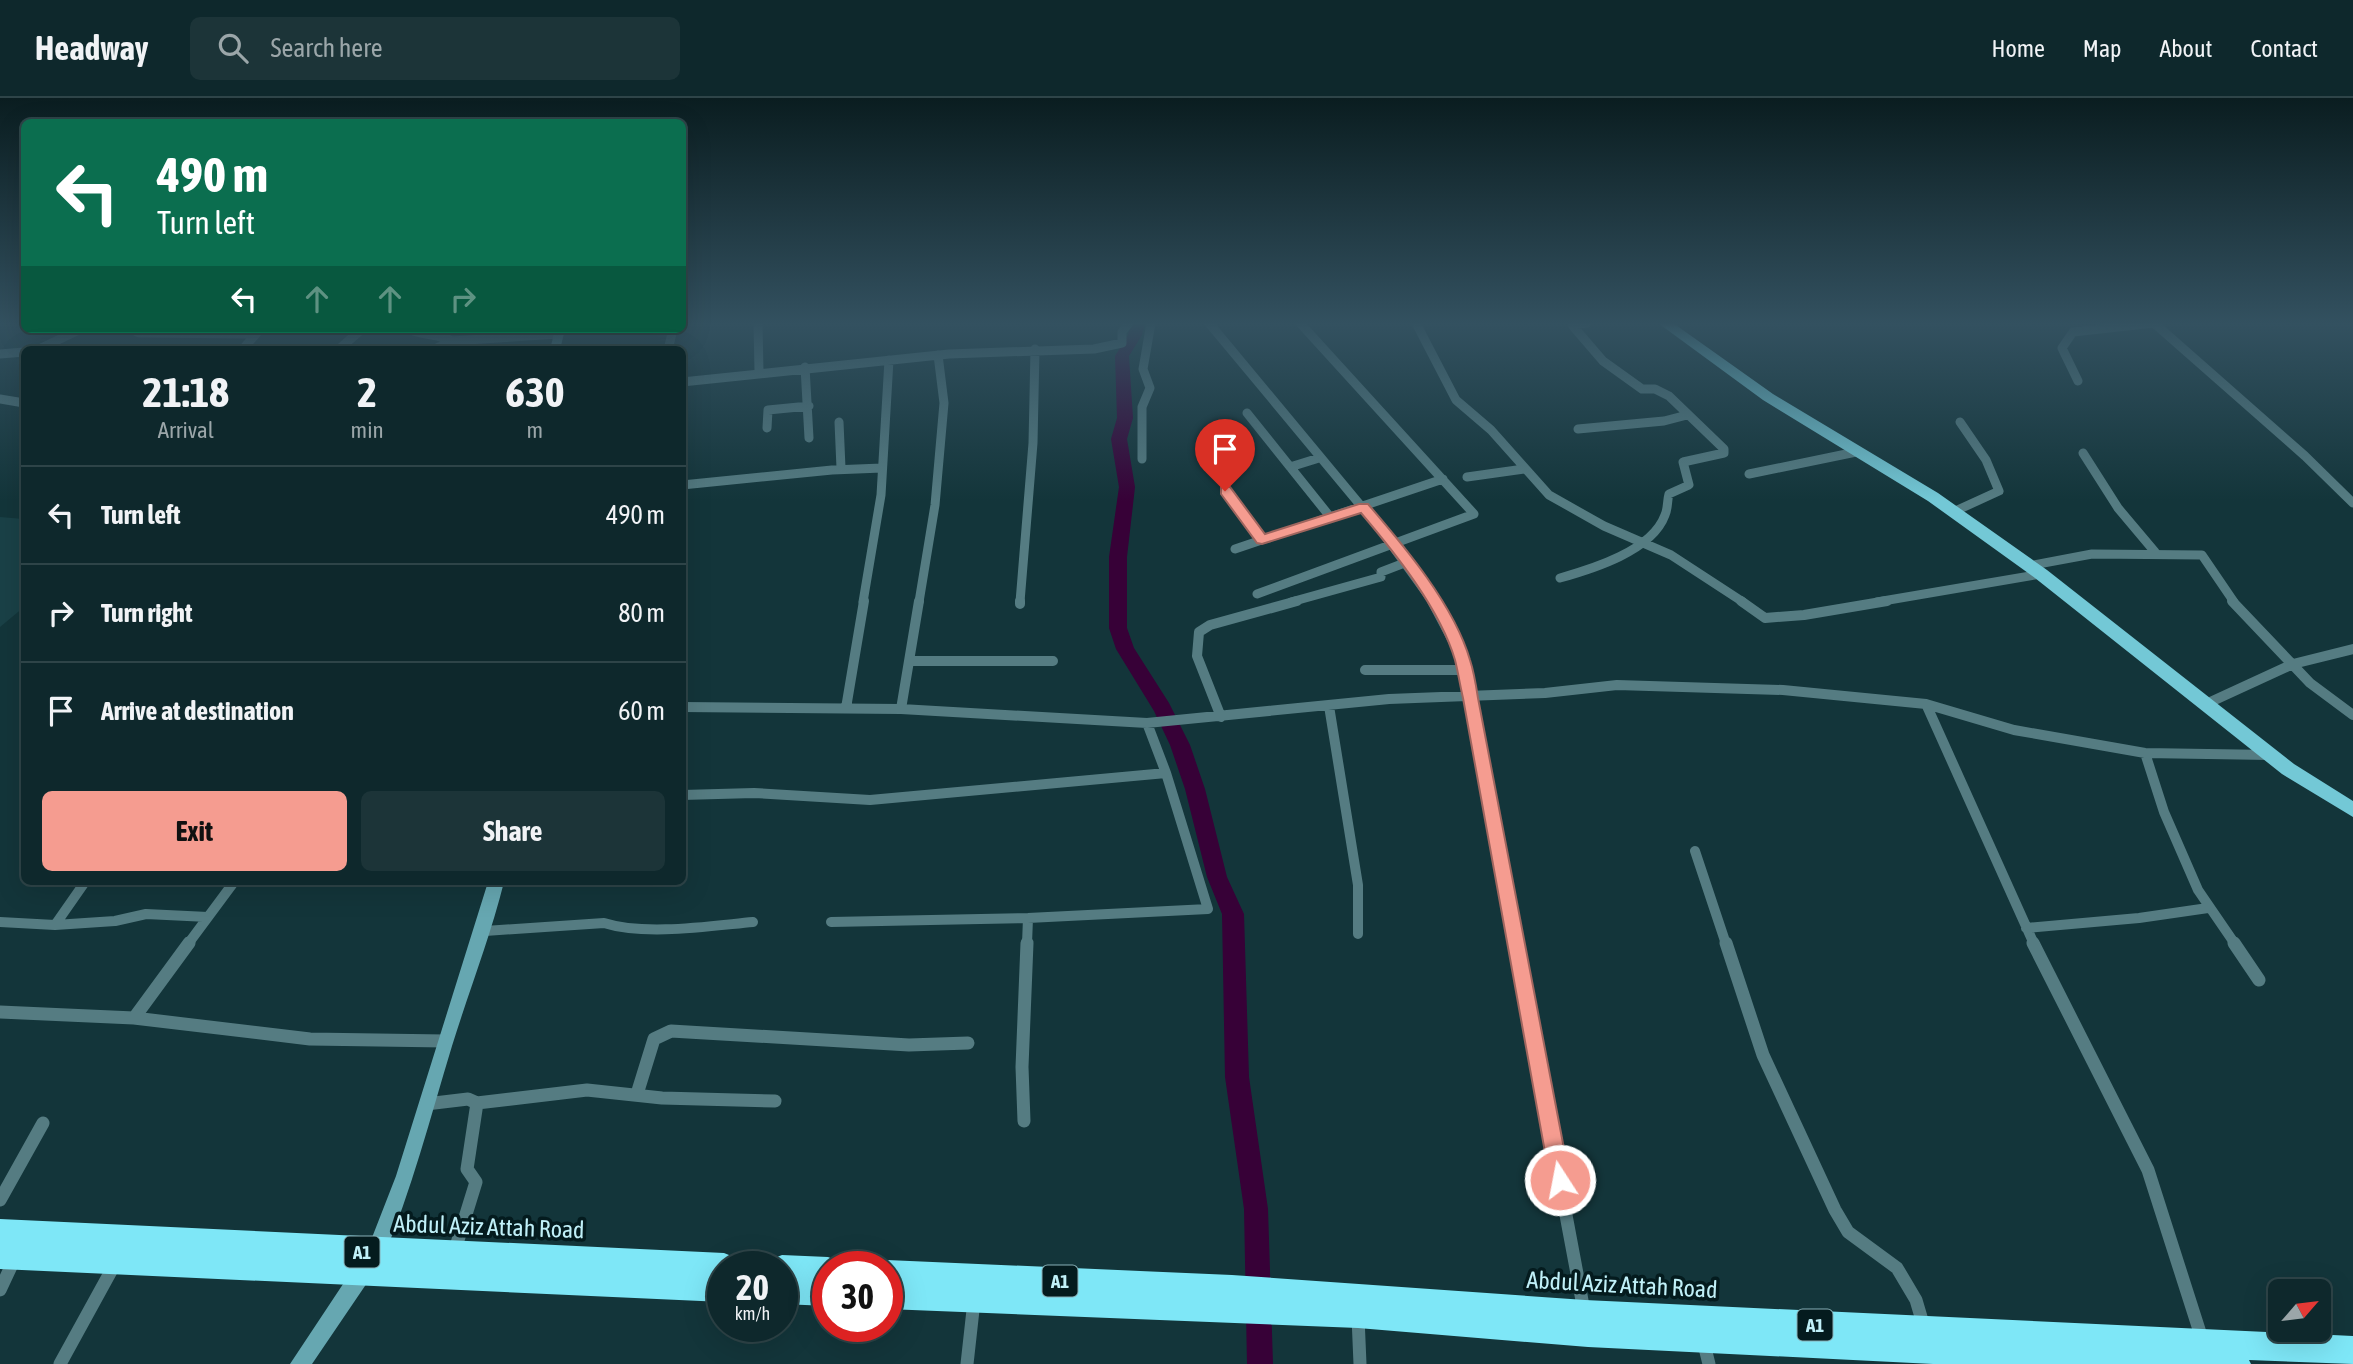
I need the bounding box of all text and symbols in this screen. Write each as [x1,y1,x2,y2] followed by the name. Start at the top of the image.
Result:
[190,17,680,80] search box
[35,29,148,67] text: Headway
[214,29,252,67] icon: search
[270,33,383,63] text: Search here
[1991,35,2045,62] text: Home
[2083,35,2121,62] text: Map
[2159,35,2212,62] text: About
[2250,35,2318,62] text: Contact
[157,146,268,202] text: 490 m
[42,147,133,238] icon: left
[157,204,255,241] text: Turn left
[225,280,263,318] icon: left
[298,280,336,318] icon: ahead
[371,280,409,318] icon: ahead
[444,280,482,318] icon: right
[143,368,229,416] text: 21:18
[357,368,377,416] text: 2
[505,368,564,416] text: 630
[158,417,214,443] text: Arrival
[351,417,384,443] text: min
[527,417,543,443] text: m
[1195,419,1255,491] pin
[1206,430,1244,468] icon: arrive
[42,496,80,534] icon: left
[101,500,181,530] text: Turn left
[606,500,665,530] text: 490 m
[42,594,80,632] icon: right
[101,598,192,628] text: Turn right
[618,598,665,628] text: 80 m
[42,692,80,730] icon: arrive
[101,696,294,726] text: Arrive at destination
[618,696,665,726] text: 60 m
[42,791,347,871] button: Exit
[361,791,665,871] button: Share
[1523,1143,1597,1217] position arrow
[393,1210,585,1243] street label: Abdul Aziz Attah Road
[344,1236,380,1268] road number: A1
[812,1251,903,1342] speed limit sign: 30
[1042,1266,1078,1296] road number: A1
[1526,1266,1718,1303] street label: Abdul Aziz Attah Road
[736,1267,769,1307] text: 20
[2268,1279,2331,1342] north arrow
[2268,1279,2331,1342] map controls
[735,1303,770,1324] text: km/h
[1798,1310,1832,1340] road number: A1

